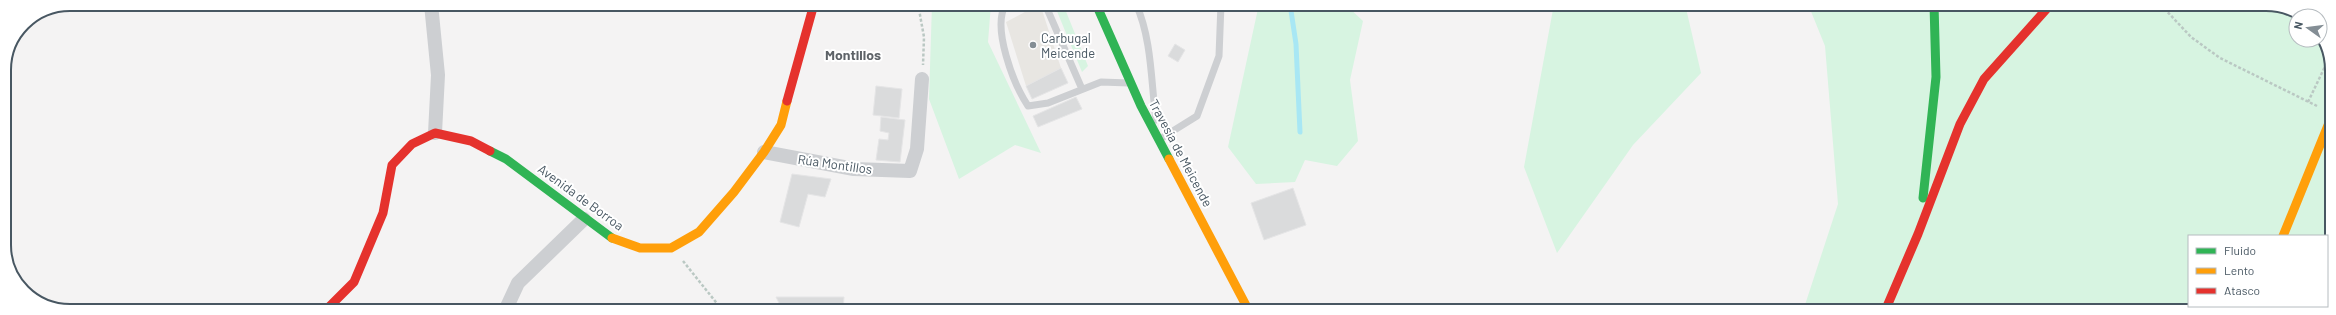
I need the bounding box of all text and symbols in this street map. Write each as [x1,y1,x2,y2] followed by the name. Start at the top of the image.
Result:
[2288,8,2328,48] north arrow
[2291,20,2305,31] text: N
[1041,30,1095,61] place label: Carbugal Meicende
[1028,40,1038,50] marker: Carbugal Meicende
[825,46,881,63] district label: Montillos
[1146,96,1216,210] street label: Travesía de Meicende
[797,151,873,177] street label: Rúa Montillos
[535,161,627,233] street label: Avenida de Borroa
[2188,235,2328,307] legend
[2224,243,2256,257] text: Fluido
[2224,263,2254,277] text: Lento
[2224,283,2260,297] text: Atasco

